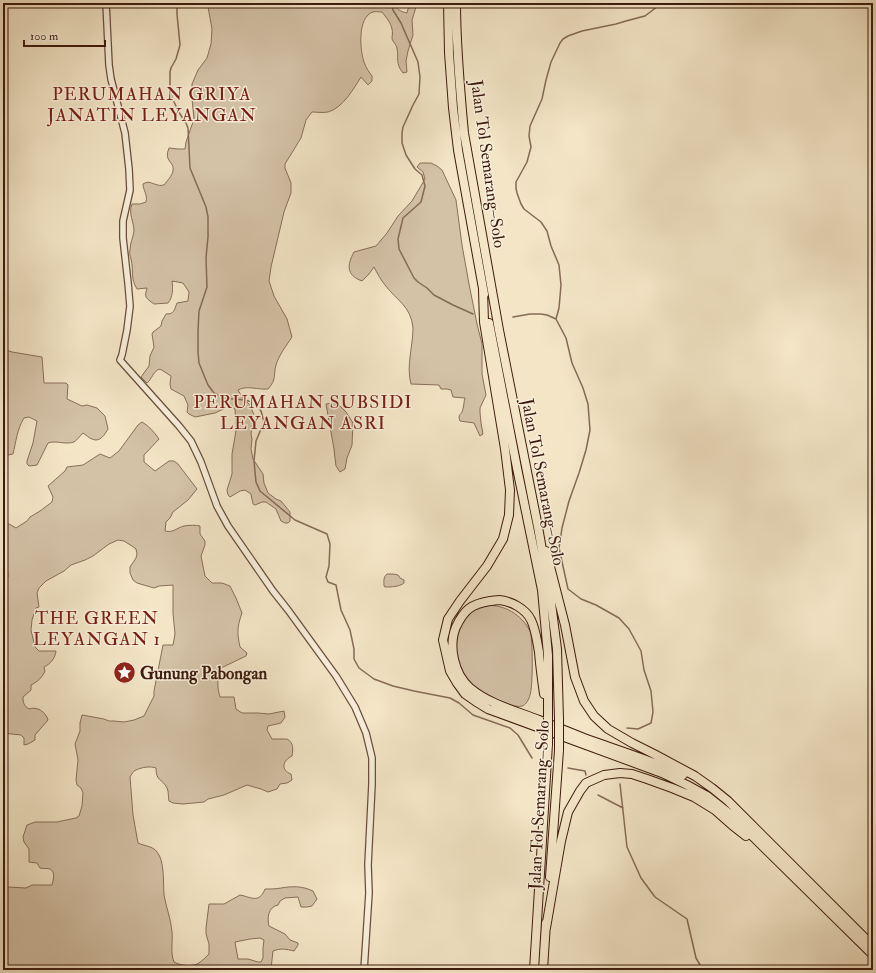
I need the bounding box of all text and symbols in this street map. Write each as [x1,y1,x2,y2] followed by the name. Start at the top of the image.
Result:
[24,22,105,48] scale bar
[30,29,59,44] text: 100 m
[465,78,510,250] street label: Jalan Tol Semarang–Solo
[46,83,257,127] district label: PERUMAHAN GRIYA JANATIN LEYANGAN
[194,391,412,435] district label: PERUMAHAN SUBSIDI LEYANGAN ASRI
[515,396,569,567] street label: Jalan Tol Semarang–Solo
[33,607,161,651] district label: THE GREEN LEYANGAN 1
[111,660,137,686] place icon: Gunung Pabongan
[140,663,267,685] place label: Gunung Pabongan
[524,720,555,891] street label: Jalan Tol Semarang–Solo

